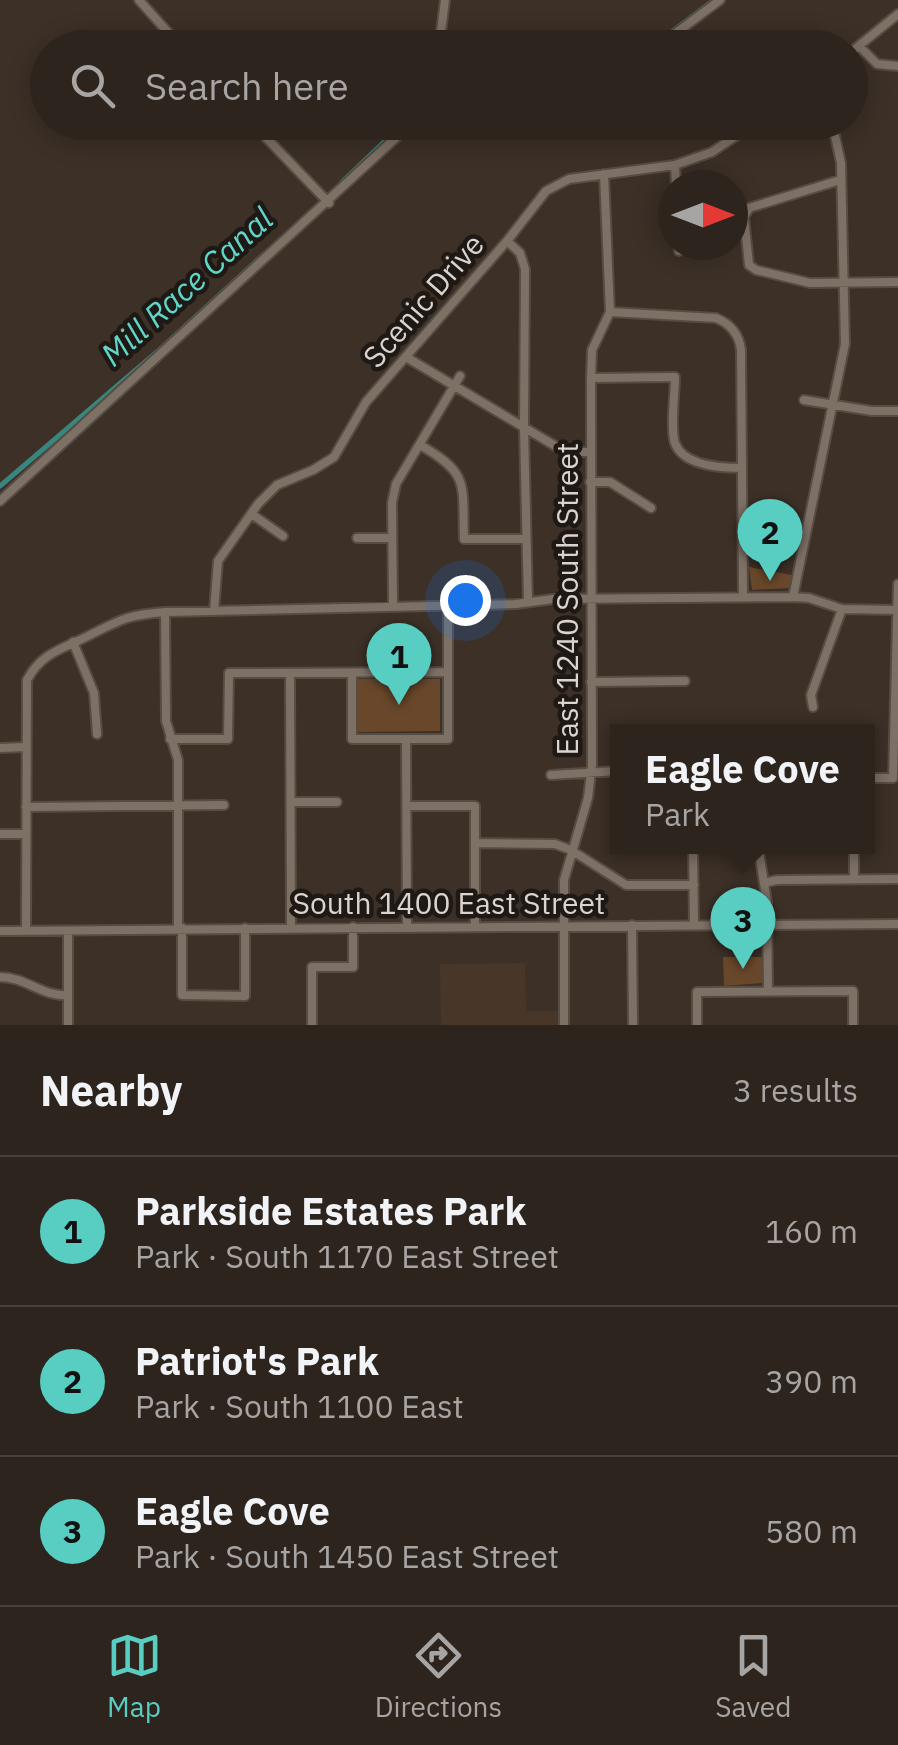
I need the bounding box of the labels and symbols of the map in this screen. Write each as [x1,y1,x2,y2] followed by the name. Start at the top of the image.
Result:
[658,170,748,260] north arrow
[91,198,282,375] water label: Mill Race Canal
[354,225,492,375] street label: Scenic Drive
[547,443,586,755] street label: East 1240 South Street
[738,498,802,581] pin: 2
[440,575,491,626] your location
[366,622,432,705] pin: 1
[293,883,605,922] street label: South 1400 East Street
[710,886,776,969] pin: 3

